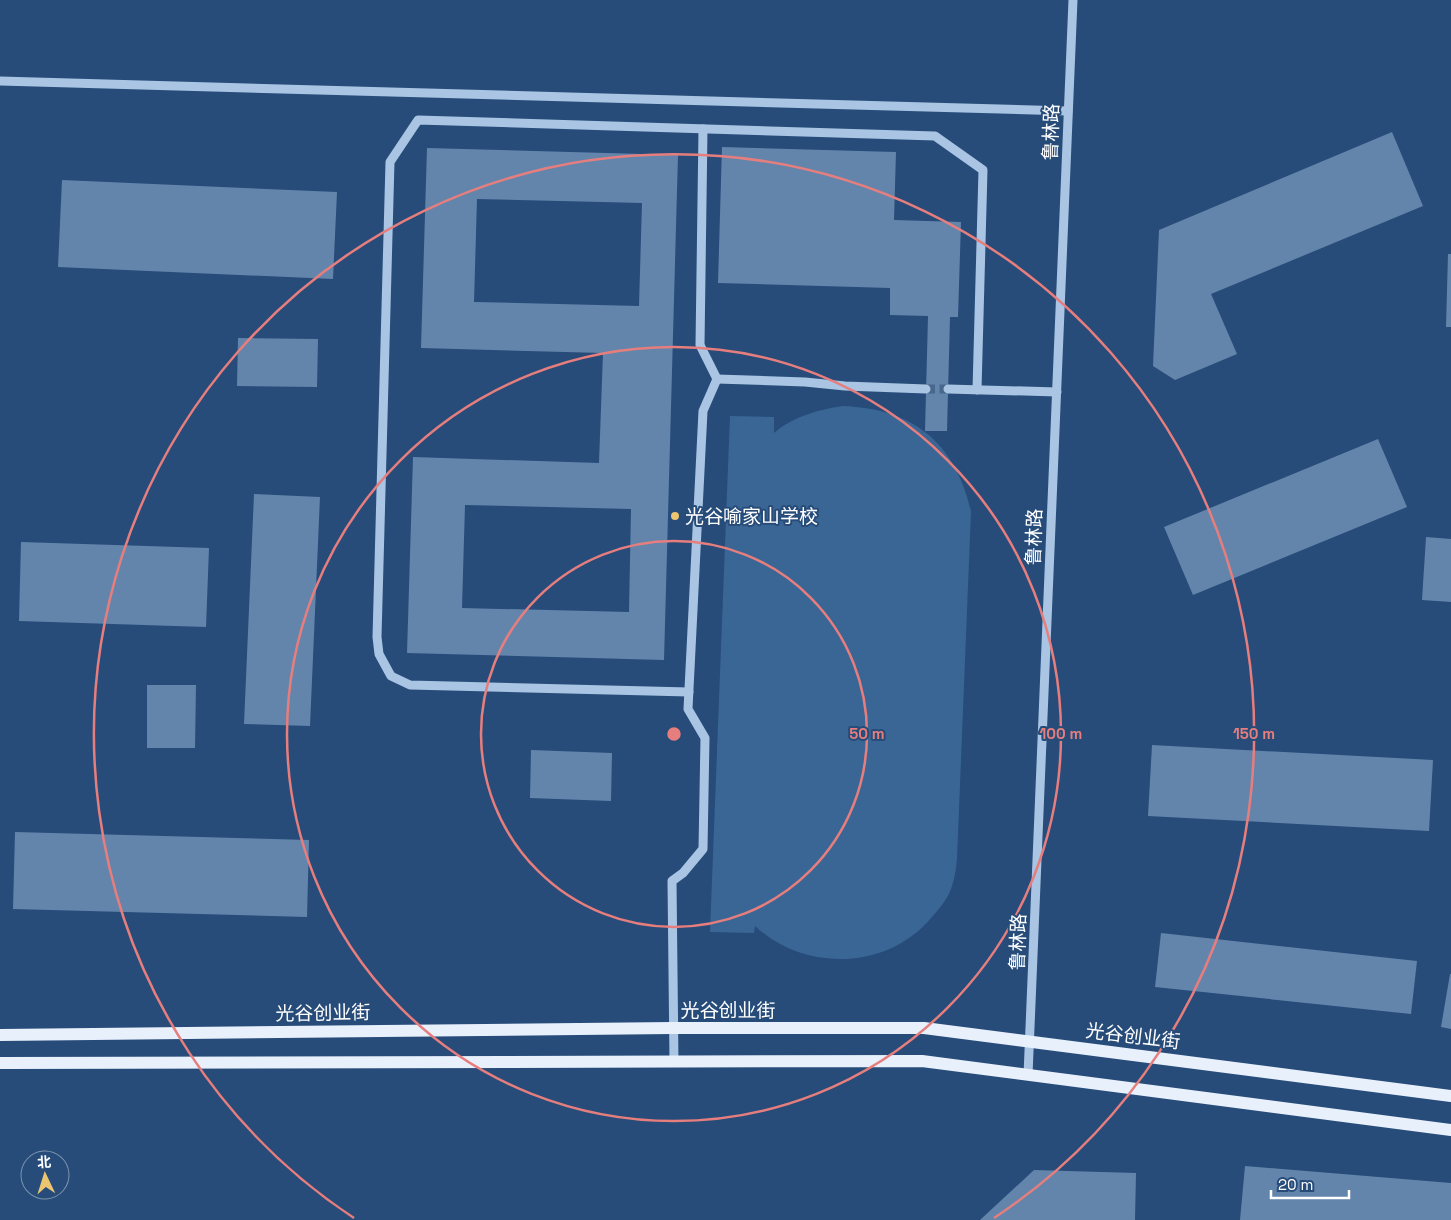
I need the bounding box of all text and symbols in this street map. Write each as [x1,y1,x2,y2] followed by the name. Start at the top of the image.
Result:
[1038,103,1064,161] street label: 鲁林路
[685,504,818,529] place label: 光谷喻家山学校
[1021,508,1047,566] street label: 鲁林路
[669,510,681,522] marker: 光谷喻家山学校
[849,724,885,743] text: 50 m
[1040,724,1082,743] text: 100 m
[1233,724,1275,743] text: 150 m
[665,725,683,743] centre of rings
[1005,913,1031,971] street label: 鲁林路
[680,998,776,1023] street label: 光谷创业街
[275,1000,371,1026] street label: 光谷创业街
[1084,1018,1182,1054] street label: 光谷创业街
[20,1150,70,1200] north arrow
[36,1153,52,1171] text: 北
[1271,1168,1348,1200] scale bar
[1278,1175,1313,1194] text: 20 m

